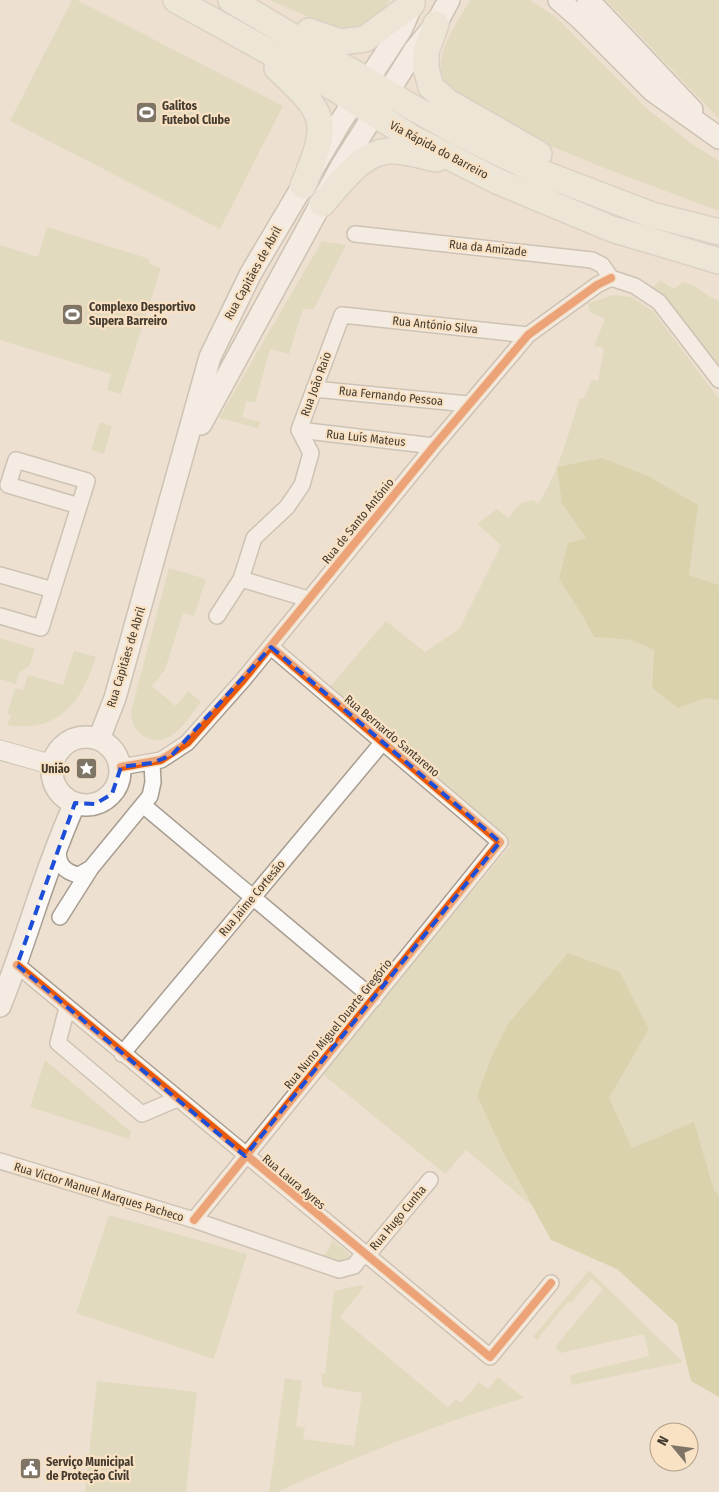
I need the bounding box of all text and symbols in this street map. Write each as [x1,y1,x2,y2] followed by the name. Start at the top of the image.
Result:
[162,99,230,127] place label: Galitos Futebol Clube
[134,101,158,125] sports icon: Galitos Futebol Clube
[387,118,491,182] street label: Via Rápida do Barreiro
[222,224,284,322] street label: Rua Capitães de Abril
[448,237,528,259] street label: Rua da Amizade
[89,300,196,328] place label: Complexo Desportivo Supera Barreiro
[61,302,85,326] sports icon: Complexo Desportivo Supera Barreiro
[392,314,478,336] street label: Rua António Silva
[298,350,334,418] street label: Rua João Raio
[338,384,444,408] street label: Rua Fernando Pessoa
[326,427,406,449] street label: Rua Luís Mateus
[319,475,397,567] street label: Rua de Santo António
[104,605,148,709] street label: Rua Capitães de Abril
[341,692,443,780] street label: Rua Bernardo Santareno
[74,757,98,781] place icon: União
[41,762,71,776] place label: União
[216,857,288,939] street label: Rua Jaime Cortesão
[281,956,395,1092] street label: Rua Nuno Miguel Duarte Gregório
[260,1152,328,1212] street label: Rua Laura Ayres
[12,1159,186,1225] street label: Rua Victor Manuel Marques Pacheco
[367,1183,429,1253] street label: Rua Hugo Cunha
[649,1422,699,1472] north arrow
[654,1433,673,1449] text: N
[46,1455,134,1484] place label: Serviço Municipal de Proteção Civil
[18,1457,42,1481] public building icon: Serviço Municipal de Proteção Civil

